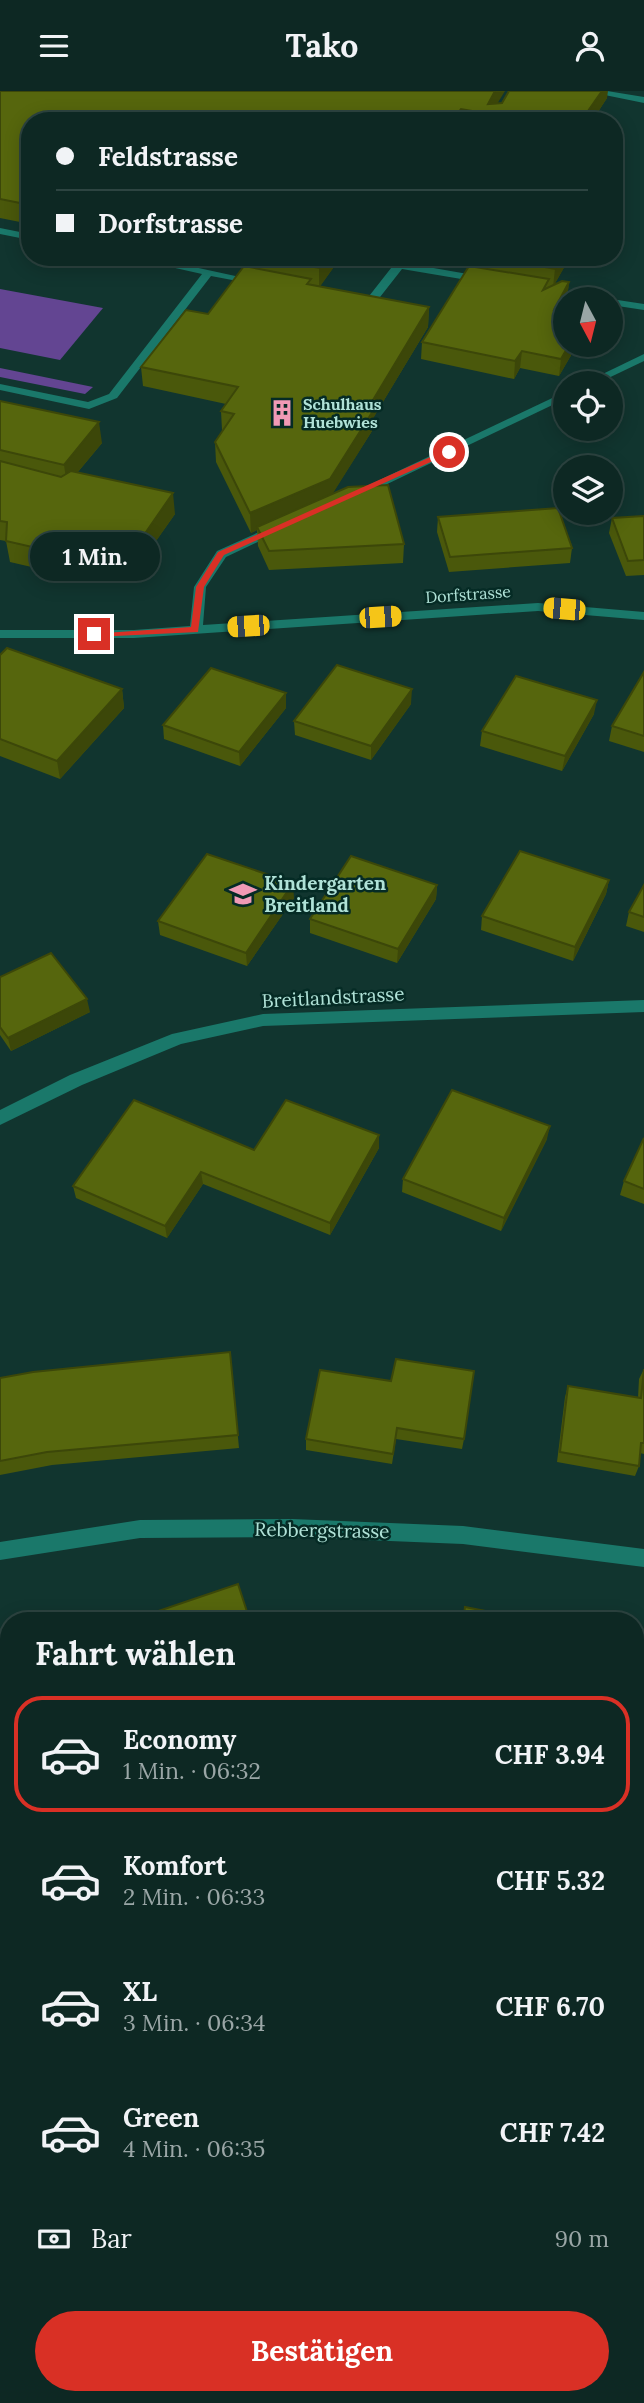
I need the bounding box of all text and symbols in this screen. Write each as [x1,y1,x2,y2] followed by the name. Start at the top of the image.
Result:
[286,25,358,66] text: Tako
[35,27,73,65] icon: menu
[571,27,609,65] icon: person
[98,140,238,173] text: Feldstrasse
[98,207,243,240] text: Dorfstrasse
[553,287,623,357] north arrow
[553,287,623,525] map controls
[553,371,623,441] button: locate
[303,394,382,432] place label: Schulhaus Huebwies
[267,398,297,428] building icon: Schulhaus Huebwies
[433,436,465,468] route start
[553,455,623,525] button: layers
[29,533,159,581] callout: 1 Min.
[62,542,128,571] text: 1 Min.
[425,581,512,607] street label: Dorfstrasse
[543,597,586,621] car
[359,605,402,629] car
[227,614,270,638] car
[78,618,110,650] route end
[264,871,386,917] place label: Kindergarten Breitland
[228,879,258,909] school or university icon: Kindergarten Breitland
[261,981,405,1013] street label: Breitlandstrasse
[254,1517,390,1543] street label: Rebbergstrasse
[35,1633,236,1674] text: Fahrt wählen
[39,1723,102,1786] icon: car
[123,1723,236,1756] text: Economy
[495,1738,605,1771] text: CHF 3.94
[123,1756,261,1785] text: 1 Min. · 06:32
[39,1849,102,1912] icon: car
[123,1849,227,1882] text: Komfort
[496,1864,605,1897] text: CHF 5.32
[123,1882,265,1911] text: 2 Min. · 06:33
[39,1975,102,2038] icon: car
[123,1975,157,2008] text: XL
[495,1990,605,2023] text: CHF 6.70
[123,2008,266,2037] text: 3 Min. · 06:34
[39,2101,102,2164] icon: car
[123,2101,199,2134] text: Green
[500,2116,605,2149] text: CHF 7.42
[123,2134,265,2163] text: 4 Min. · 06:35
[35,2220,73,2258] icon: cash
[91,2222,132,2255] text: Bar
[555,2224,609,2253] text: 90 m
[35,2311,609,2391] button: Bestätigen

